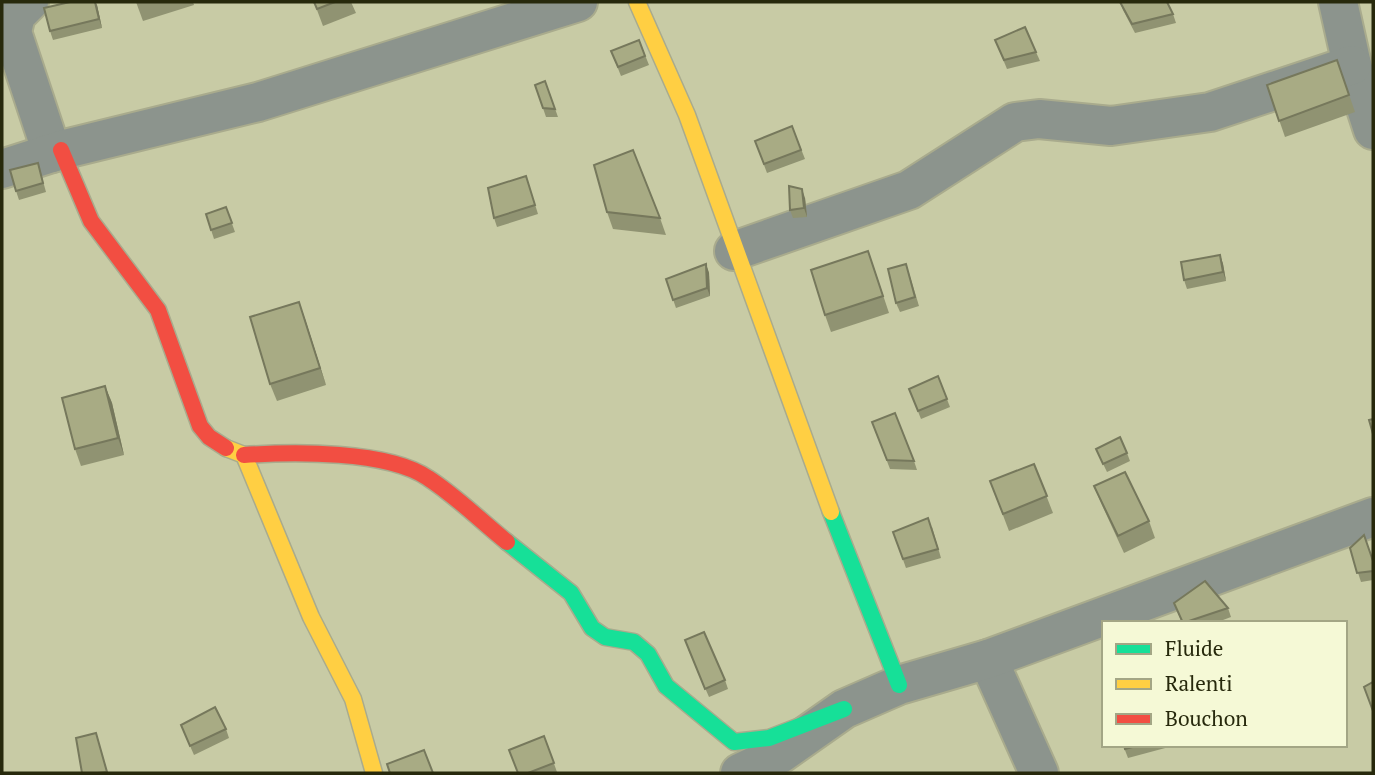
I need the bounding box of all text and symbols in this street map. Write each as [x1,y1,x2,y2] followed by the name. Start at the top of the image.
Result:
[1102,621,1347,747] legend
[1165,634,1223,662] text: Fluide
[1165,669,1232,697] text: Ralenti
[1165,704,1248,732] text: Bouchon

